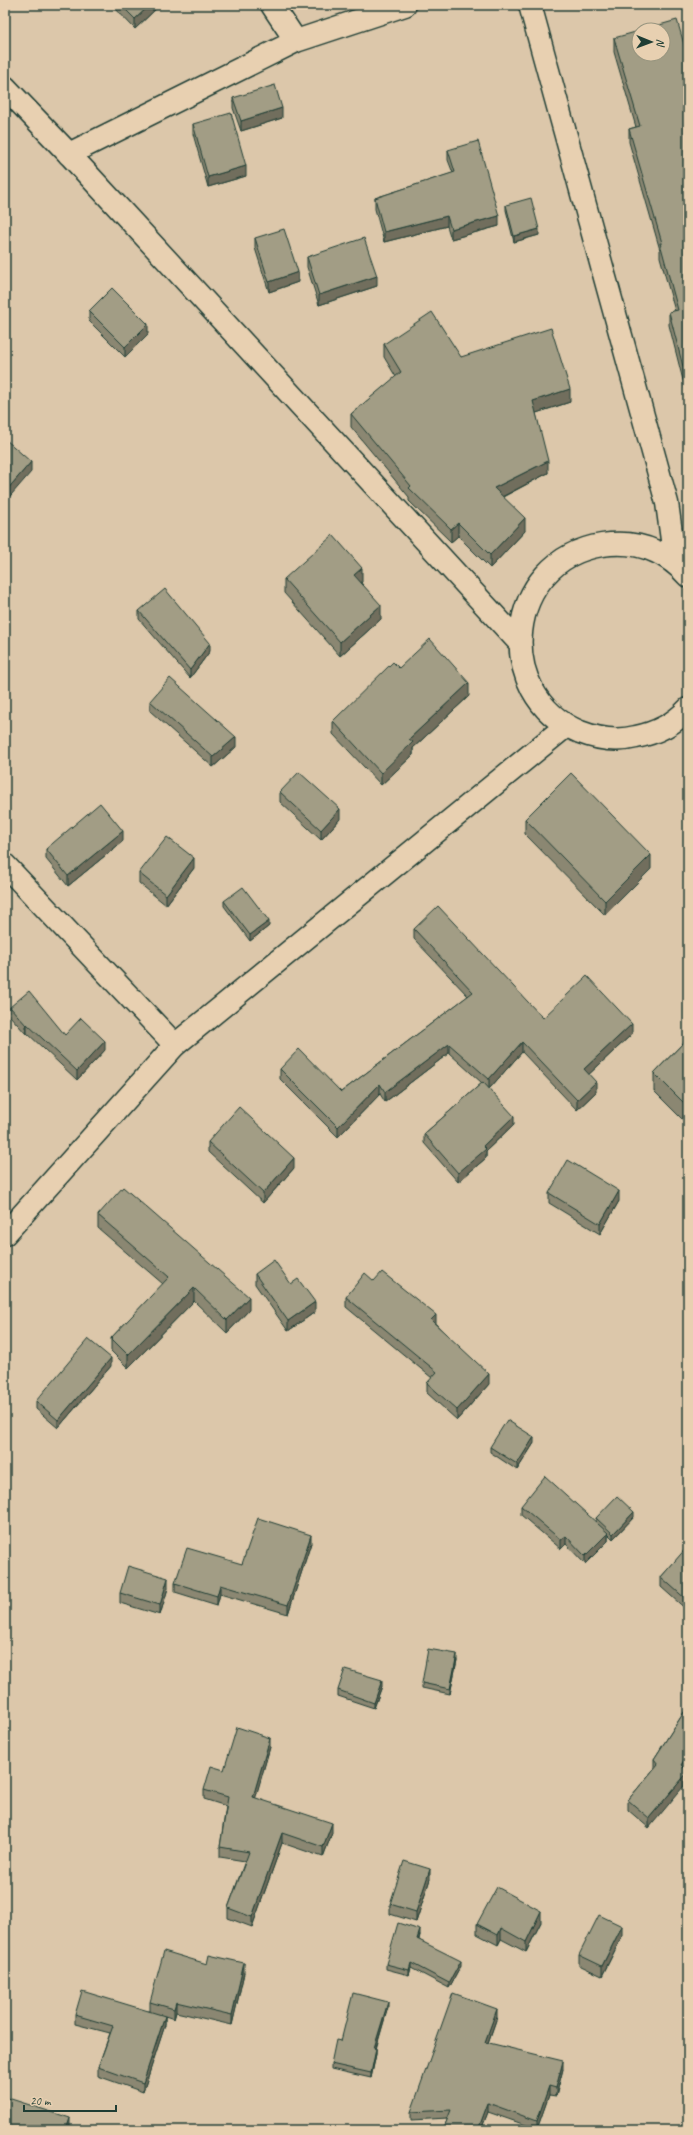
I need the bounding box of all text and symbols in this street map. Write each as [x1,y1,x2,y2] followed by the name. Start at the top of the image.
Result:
[631,22,671,62] north arrow
[654,39,668,48] text: N
[24,2087,116,2113] scale bar
[30,2093,52,2109] text: 20 m

